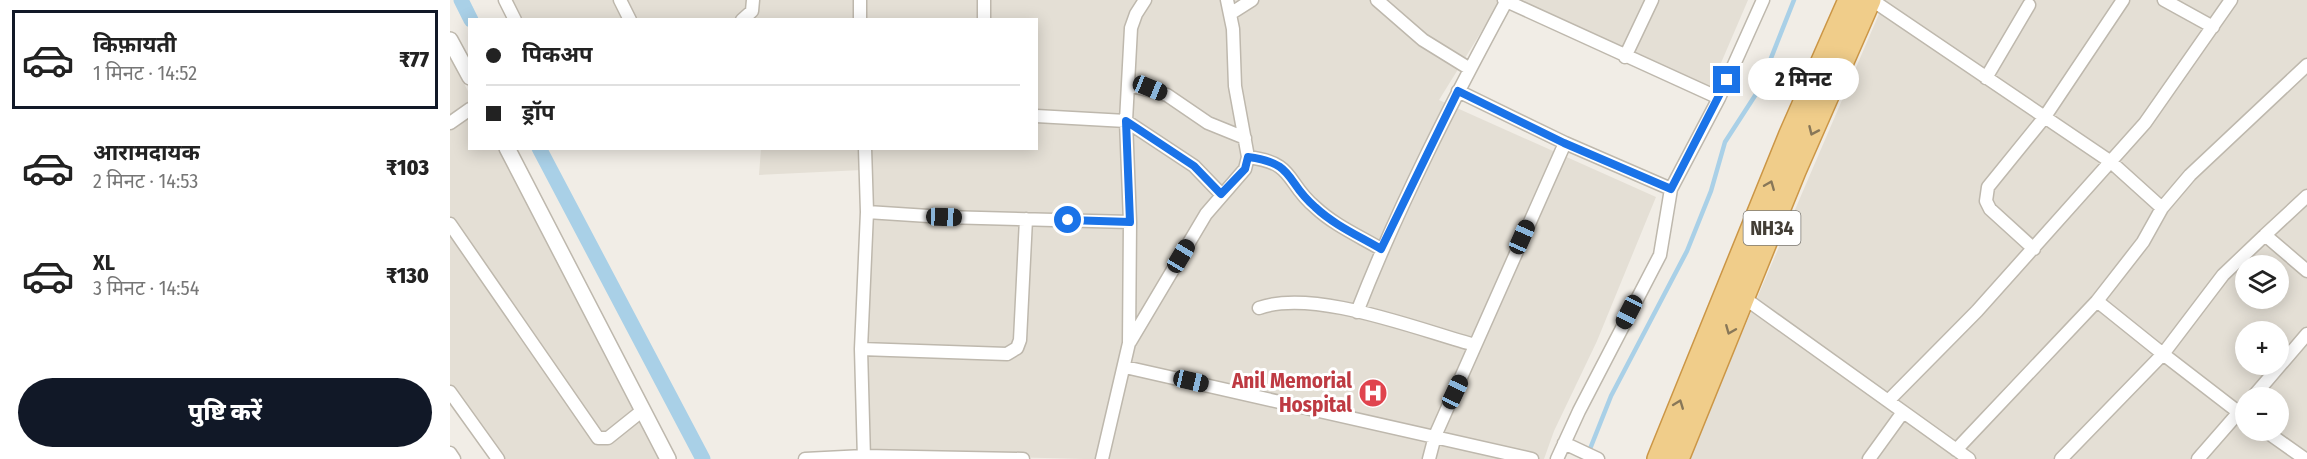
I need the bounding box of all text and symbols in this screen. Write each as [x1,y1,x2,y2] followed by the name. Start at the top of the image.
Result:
[93,31,177,58] text: किफ़ायती
[21,33,75,87] icon: car
[522,41,593,68] text: पिकअप
[399,46,429,73] text: ₹77
[1748,59,1859,101] callout: 2 मिनट
[93,61,197,85] text: 1 मिनट · 14:52
[1713,66,1740,93] route end
[1775,67,1832,91] text: 2 मिनट
[1130,73,1170,103] car
[522,99,555,126] text: ड्रॉप
[1809,124,1821,135] one-way arrow
[93,139,200,166] text: आरामदायक
[21,141,75,195] icon: car
[386,154,429,181] text: ₹103
[93,169,198,193] text: 2 मिनट · 14:53
[1763,181,1775,192] one-way arrow
[1054,206,1081,233] route start
[926,207,962,227] car
[1744,211,1800,245] road number: NH34
[1506,217,1538,257] car
[1164,236,1198,276] car
[21,249,75,303] icon: car
[93,249,115,276] text: XL
[2235,255,2289,441] map controls
[2235,255,2289,309] button: layers
[386,262,429,289] text: ₹130
[93,276,199,300] text: 3 मिनट · 14:54
[1613,292,1645,332] car
[2235,321,2289,375] button: +
[1725,324,1737,335] one-way arrow
[1171,368,1211,394] car
[1231,368,1352,418] place label: Anil Memorial Hospital
[1439,372,1471,412] car
[1357,377,1389,409] hospital icon: Anil Memorial Hospital
[18,378,432,447] button: पुष्टि करें
[2235,387,2289,441] button: −
[1672,399,1684,410] one-way arrow

